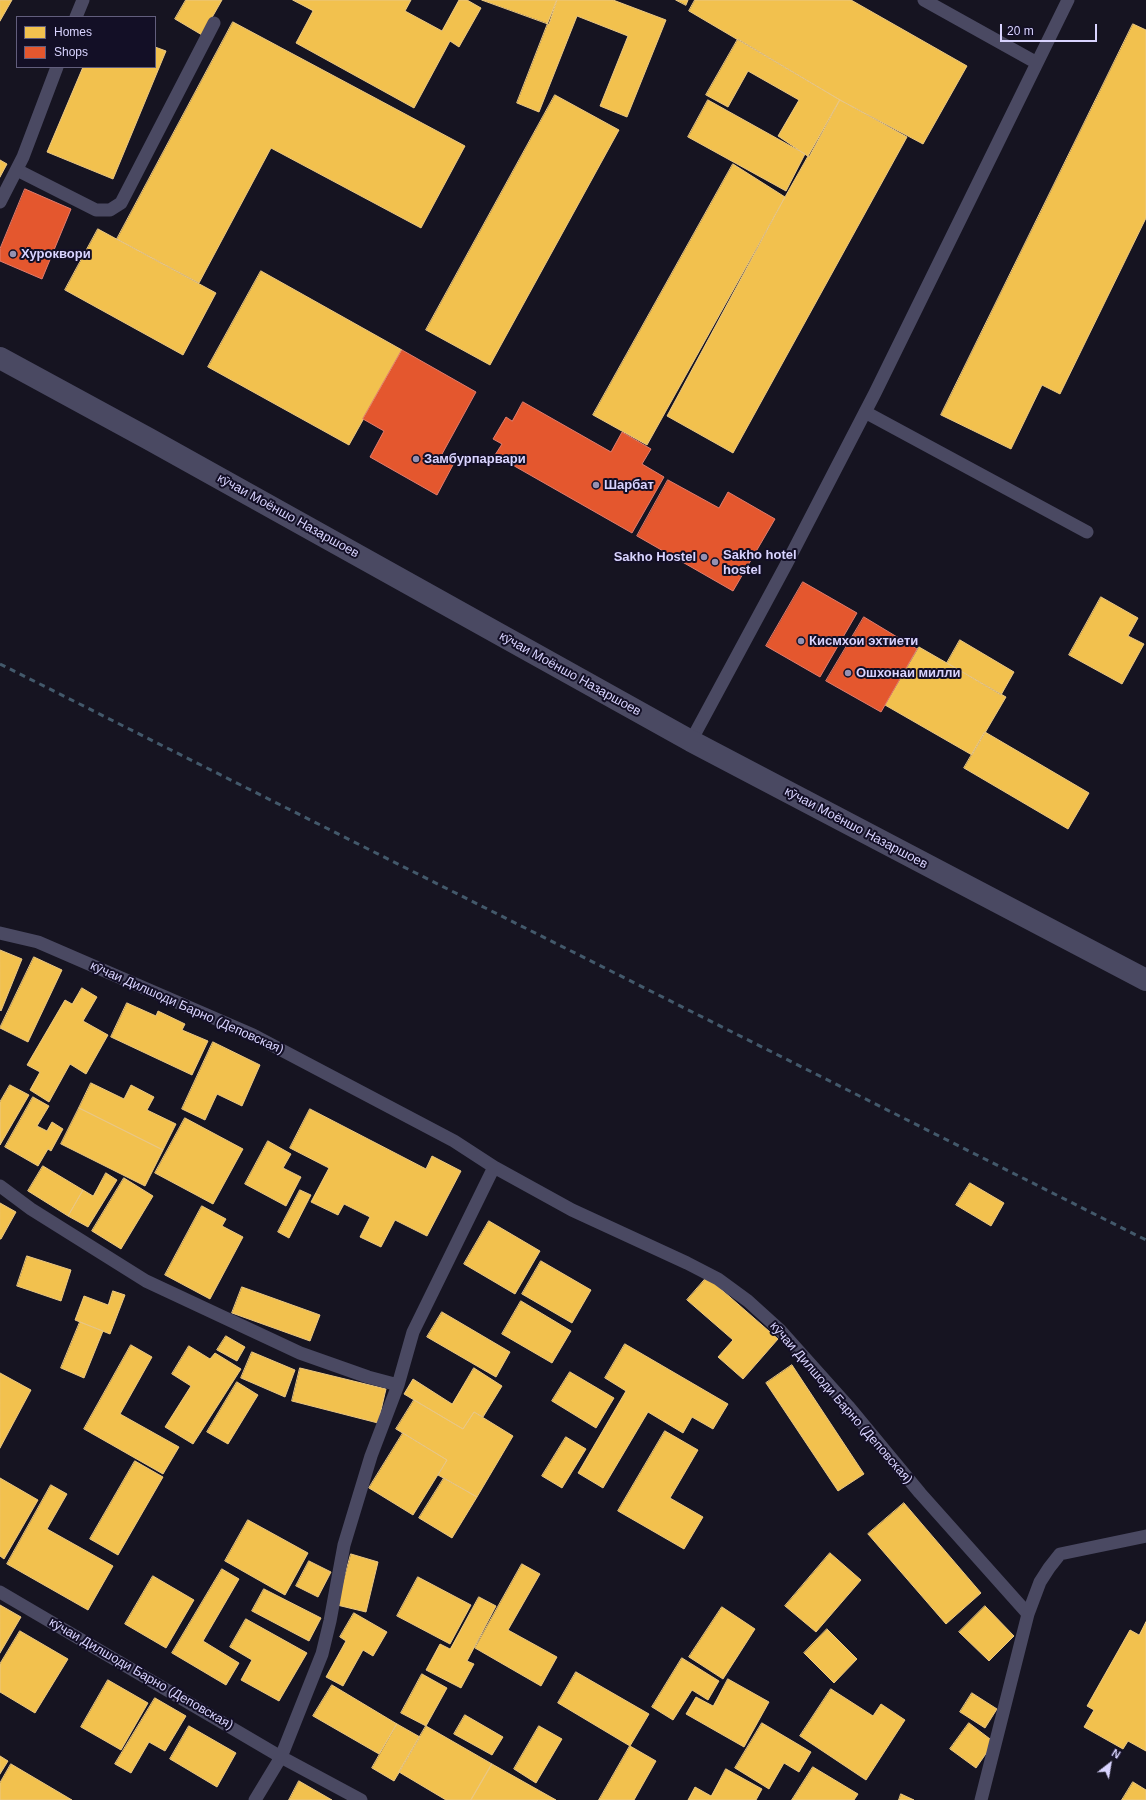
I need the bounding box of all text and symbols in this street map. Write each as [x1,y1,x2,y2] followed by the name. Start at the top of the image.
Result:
[16,16,156,68] legend
[1002,16,1099,42] scale bar
[1007,24,1034,38] text: 20 m
[54,25,92,39] text: Homes
[54,45,88,59] text: Shops
[21,246,91,262] place label: Хуроквори
[8,249,18,259] marker: Хуроквори
[424,451,526,467] place label: Замбурпарвари
[411,454,421,464] marker: Замбурпарвари
[214,470,362,562] street label: кӯчаи Моёншо Назаршоев
[604,477,654,493] place label: Шарбат
[591,480,601,490] marker: Шарбат
[723,547,797,578] place label: Sakho hotel hostel
[614,549,696,565] place label: Sakho Hostel
[699,552,709,562] marker: Sakho Hostel
[710,557,720,567] marker: Sakho hotel hostel
[496,628,644,720] street label: кӯчаи Моёншо Назаршоев
[809,633,918,649] place label: Кисмхои эхтиети
[796,636,806,646] marker: Кисмхои эхтиети
[856,665,961,681] place label: Ошхонаи милли
[843,668,853,678] marker: Ошхонаи милли
[782,784,930,872] street label: кӯчаи Моёншо Назаршоев
[88,958,286,1058] street label: кӯчаи Дилшоди Барно (Деповская)
[766,1319,916,1487] street label: кӯчаи Дилшоди Барно (Деповская)
[46,1615,236,1733] street label: кӯчаи Дилшоди Барно (Деповская)
[1090,1744,1130,1784] north arrow
[1110,1747,1123,1761] text: N

